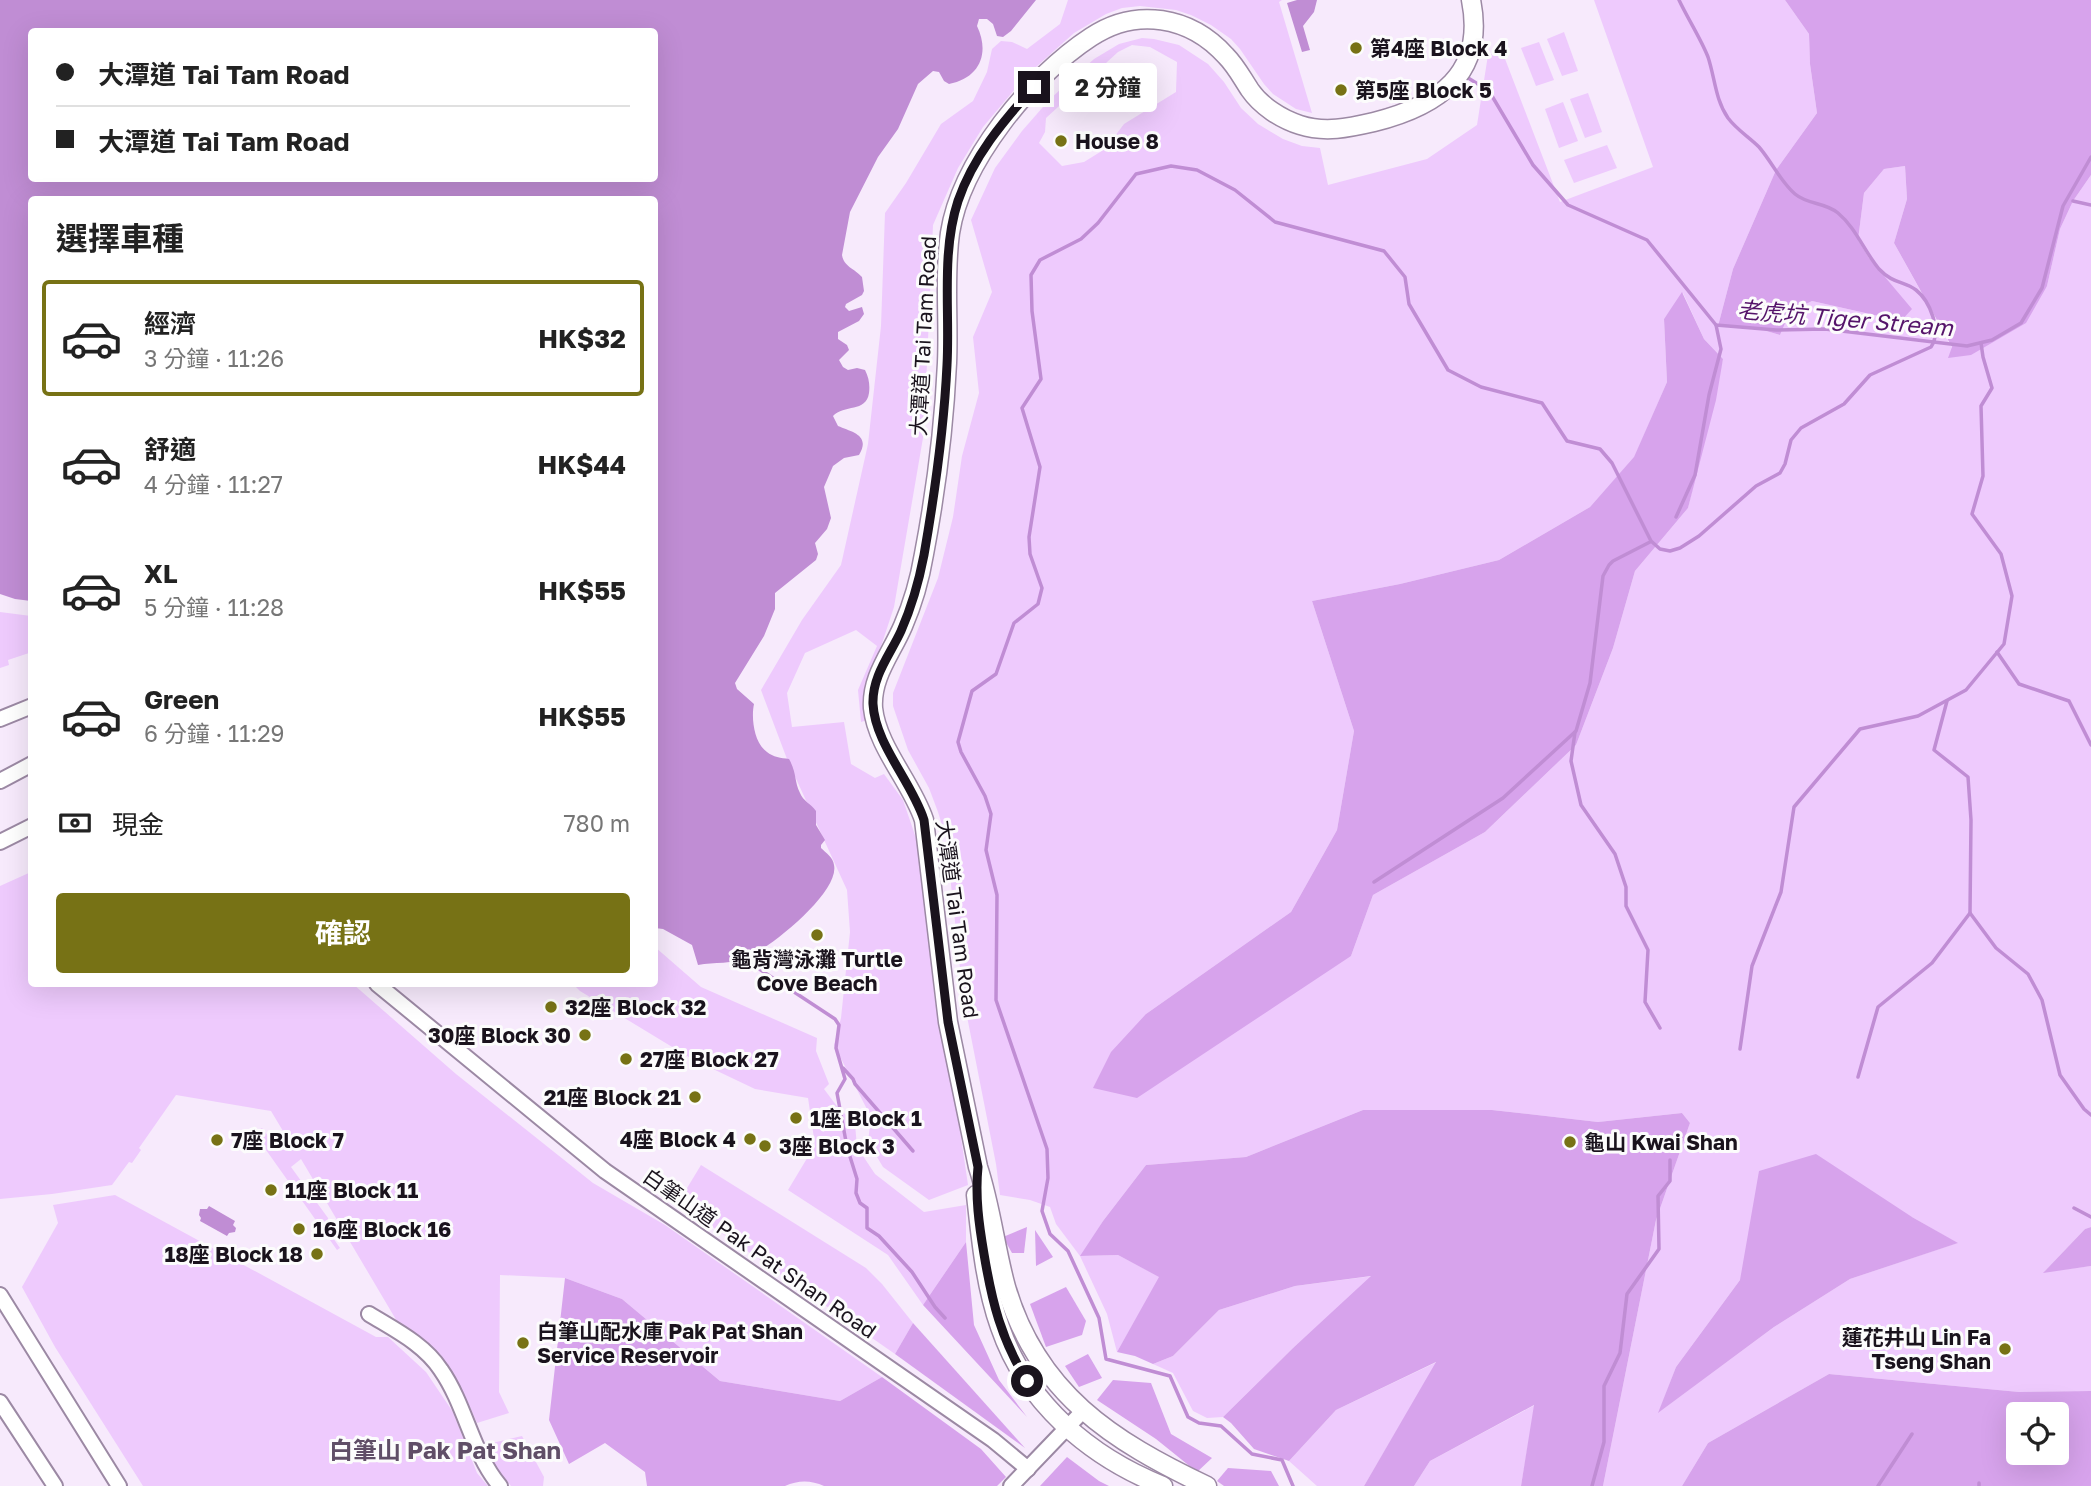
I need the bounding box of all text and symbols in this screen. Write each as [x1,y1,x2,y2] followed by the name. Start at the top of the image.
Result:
[1370,35,1507,61] place label: 第4座 Block 4
[1348,40,1364,56] marker: 第4座 Block 4
[98,59,350,90] text: 大潭道 Tai Tam Road
[1058,62,1156,112] callout: 2 分鐘
[1018,71,1050,103] route end
[1075,73,1141,101] text: 2 分鐘
[1355,77,1492,103] place label: 第5座 Block 5
[1333,82,1349,98] marker: 第5座 Block 5
[98,126,350,157] text: 大潭道 Tai Tam Road
[1075,128,1159,154] place label: House 8
[1053,133,1069,149] marker: House 8
[56,219,184,257] text: 選擇車種
[905,235,941,437] street label: 大潭道 Tai Tam Road
[1736,295,1956,342] water label: 老虎坑 Tiger Stream
[60,307,123,370] icon: car
[144,308,196,339] text: 經濟
[538,323,626,354] text: HK$32
[144,344,284,372] text: 3 分鐘 · 11:26
[60,433,123,496] icon: car
[144,434,196,465] text: 舒適
[537,449,626,480] text: HK$44
[144,470,283,498] text: 4 分鐘 · 11:27
[144,558,178,589] text: XL
[60,559,123,622] icon: car
[538,575,626,606] text: HK$55
[144,593,284,621] text: 5 分鐘 · 11:28
[144,684,219,715] text: Green
[60,685,123,748] icon: car
[538,701,626,732] text: HK$55
[144,719,285,747] text: 6 分鐘 · 11:29
[56,804,94,842] icon: cash
[112,809,164,840] text: 現金
[563,809,630,837] text: 780 m
[931,818,985,1020] street label: 大潭道 Tai Tam Road
[56,893,630,973] button: 確認
[809,927,825,943] marker: 龜背灣泳灘 Turtle Cove Beach
[731,946,903,996] place label: 龜背灣泳灘 Turtle Cove Beach
[565,994,707,1020] place label: 32座 Block 32
[543,999,559,1015] marker: 32座 Block 32
[428,1022,571,1048] place label: 30座 Block 30
[577,1027,593,1043] marker: 30座 Block 30
[640,1046,779,1072] place label: 27座 Block 27
[618,1051,634,1067] marker: 27座 Block 27
[544,1084,681,1110] place label: 21座 Block 21
[687,1089,703,1105] marker: 21座 Block 21
[810,1105,922,1131] place label: 1座 Block 1
[788,1110,804,1126] marker: 1座 Block 1
[620,1126,736,1152] place label: 4座 Block 4
[231,1127,344,1153] place label: 7座 Block 7
[1584,1129,1738,1155] place label: 龜山 Kwai Shan
[742,1131,758,1147] marker: 4座 Block 4
[209,1132,225,1148] marker: 7座 Block 7
[779,1133,895,1159] place label: 3座 Block 3
[1562,1134,1578,1150] marker: 龜山 Kwai Shan
[757,1138,773,1154] marker: 3座 Block 3
[638,1162,882,1344] street label: 白筆山道 Pak Pat Shan Road
[285,1177,419,1203] place label: 11座 Block 11
[263,1182,279,1198] marker: 11座 Block 11
[313,1216,451,1242] place label: 16座 Block 16
[291,1221,307,1237] marker: 16座 Block 16
[164,1241,303,1267] place label: 18座 Block 18
[309,1246,325,1262] marker: 18座 Block 18
[537,1318,803,1368] place label: 白筆山配水庫 Pak Pat Shan Service Reservoir
[1842,1324,1991,1374] place label: 蓮花井山 Lin Fa Tseng Shan
[515,1335,531,1351] marker: 白筆山配水庫 Pak Pat Shan Service Reservoir
[1997,1341,2013,1357] marker: 蓮花井山 Lin Fa Tseng Shan
[1011,1365,1043,1397] route start
[2006,1402,2069,1465] map controls
[2006,1402,2069,1465] button: locate
[329,1435,561,1464] district label: 白筆山 Pak Pat Shan

